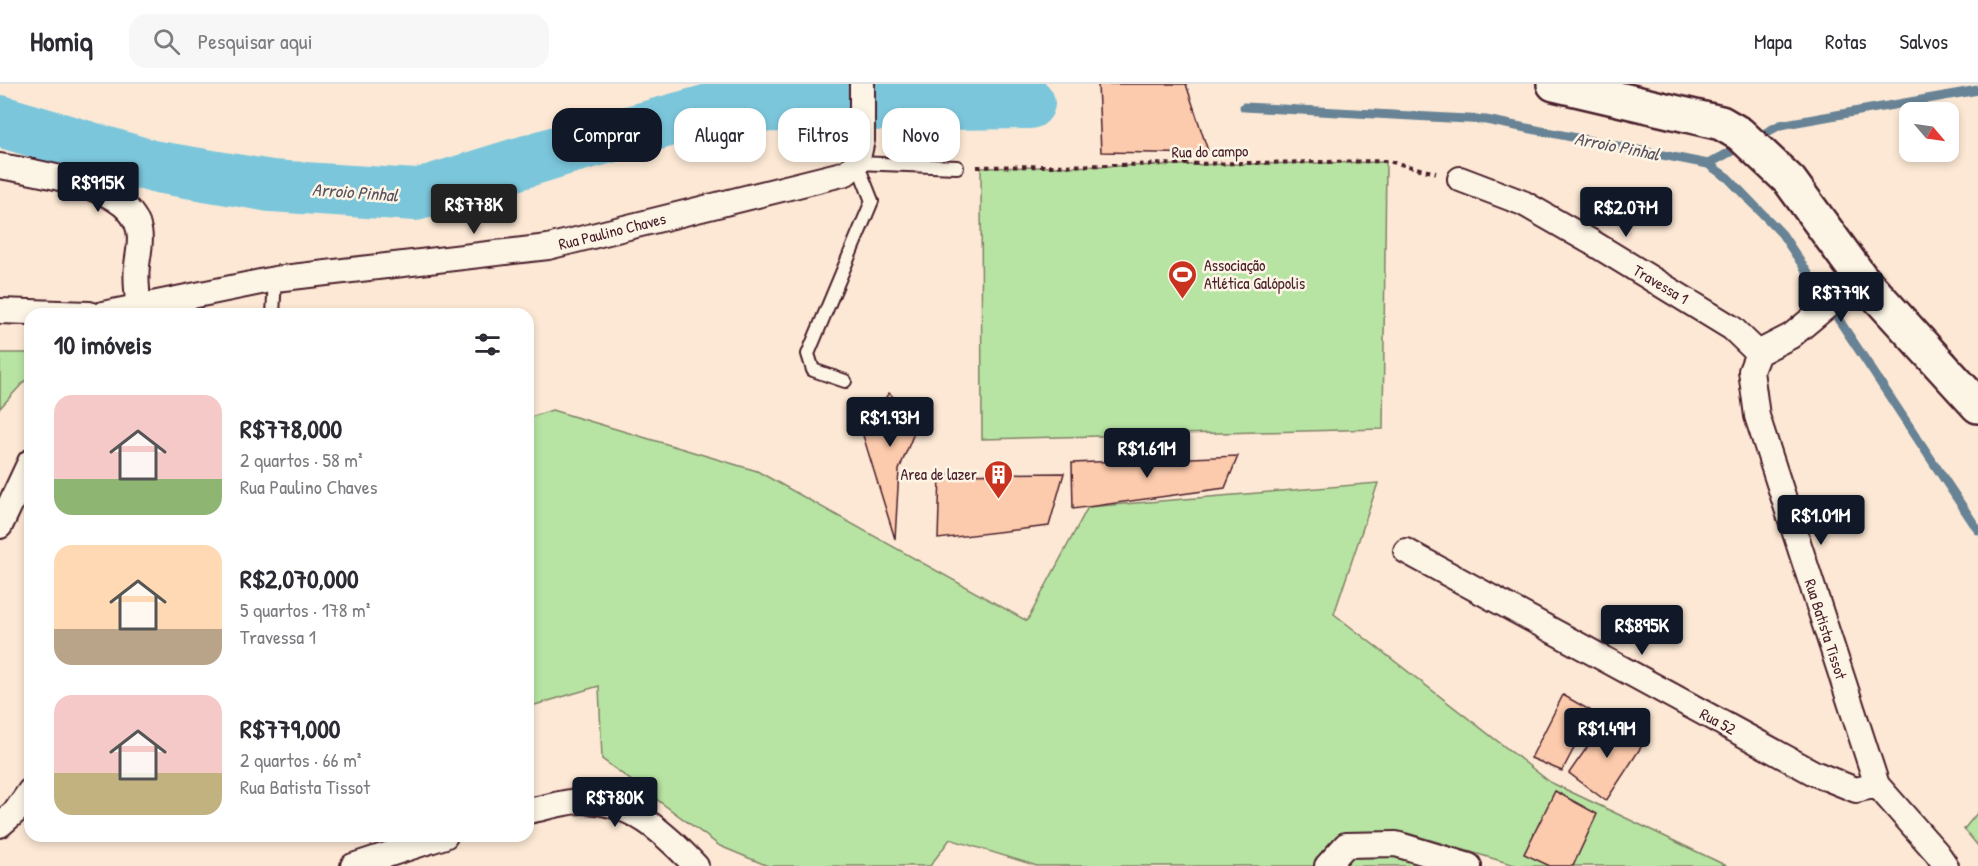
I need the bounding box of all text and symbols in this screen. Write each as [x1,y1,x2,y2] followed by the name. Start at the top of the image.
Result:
[129,14,549,68] search box
[30,22,93,60] text: Homiq
[150,25,183,58] icon: search
[198,26,313,56] text: Pesquisar aqui
[1754,27,1792,56] text: Mapa
[1825,27,1867,56] text: Rotas
[1900,27,1948,56] text: Salvos
[1899,102,1959,162] north arrow
[1899,102,1959,162] map controls
[552,108,662,162] chip: Comprar
[674,108,766,162] chip: Alugar
[778,108,870,162] chip: Filtros
[882,108,960,162] chip: Novo
[1573,126,1663,167] water label: Arroio Pinhal
[1171,139,1249,163] street label: Rua do campo
[49,162,147,213] pin: R$915K
[72,168,124,195] text: R$915K
[311,177,400,208] water label: Arroio Pinhal
[425,184,523,235] pin: R$778K
[1571,187,1681,238] pin: R$2.07M
[445,190,503,217] text: R$778K
[1594,193,1658,220] text: R$2.07M
[556,207,668,255] street label: Rua Paulino Chaves
[1204,254,1305,294] place label: Associação Atlética Galópolis
[1167,258,1199,300] sports icon: Associação Atlética Galópolis
[1629,259,1693,309] street label: Travessa 1
[1792,272,1890,323] pin: R$779K
[1813,278,1869,305] text: R$779K
[54,327,152,362] text: 10 imóveis
[471,328,504,361] icon: filters
[835,397,945,448] pin: R$1.93M
[861,403,919,430] text: R$1.93M
[240,411,342,446] text: R$778,000
[102,419,174,491] icon: home
[1092,428,1202,479] pin: R$1.61M
[1118,434,1176,461] text: R$1.61M
[240,446,363,473] text: 2 quartos · 58 m²
[982,458,1014,500] building icon: Area de lazer
[901,463,977,485] place label: Area de lazer
[240,473,377,500] text: Rua Paulino Chaves
[1766,495,1876,546] pin: R$1.01M
[1792,501,1850,528] text: R$1.01M
[240,561,359,596] text: R$2,070,000
[102,569,174,641] icon: home
[1799,576,1853,682] street label: Rua Batista Tissot
[240,596,370,623] text: 5 quartos · 178 m²
[1593,605,1691,656] pin: R$895K
[1615,611,1669,638] text: R$895K
[240,623,316,650] text: Travessa 1
[1696,702,1740,740] street label: Rua 52
[1552,708,1662,759] pin: R$1.49M
[240,711,340,746] text: R$779,000
[1578,714,1636,741] text: R$1.49M
[102,719,174,791] icon: home
[240,746,361,773] text: 2 quartos · 66 m²
[240,773,370,800] text: Rua Batista Tissot
[566,777,664,828] pin: R$780K
[586,783,644,810] text: R$780K

